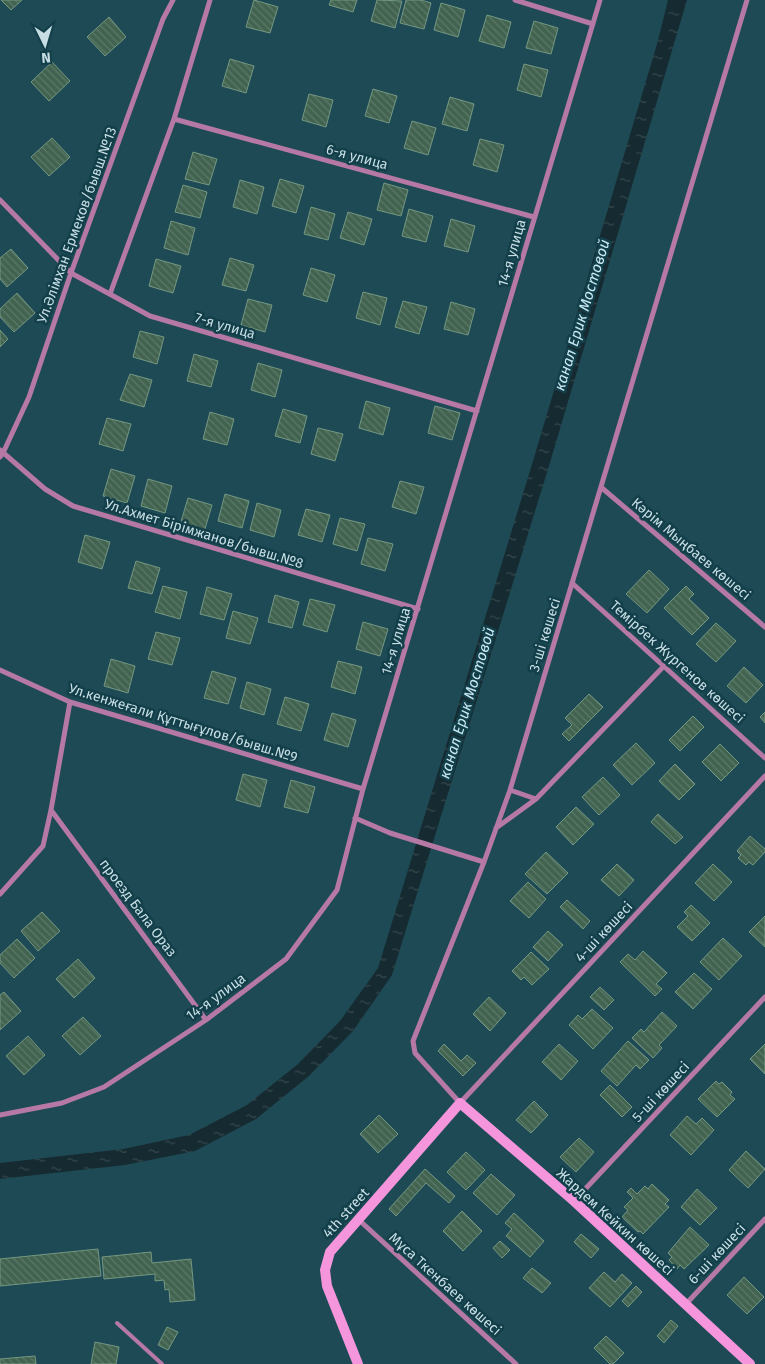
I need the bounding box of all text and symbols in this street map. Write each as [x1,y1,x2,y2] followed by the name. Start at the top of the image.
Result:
[20,20,70,70] north arrow
[41,49,51,66] text: N
[34,125,120,325] street label: Ул.Әлімхан Ермеков/бывш.№13
[324,141,390,173] street label: 6-я улица
[494,217,530,289] street label: 14-я улица
[550,237,614,393] water label: канал Ерик Мостовой
[193,309,257,343] street label: 7-я улица
[628,494,754,604] street label: Кәрім Мыңбаев көшесі
[103,496,306,572] street label: Ул.Ахмет Бірімжанов/бывш.№8
[526,596,564,674] street label: 3-ші көшесі
[606,597,748,727] street label: Темірбек Жүргенов көшесі
[378,605,414,677] street label: 14-я улица
[435,625,499,781] water label: канал Ерик Мостовой
[66,680,300,766] street label: Ул.кенжеғали Құттығұлов/бывш.№9
[96,856,180,960] street label: проезд Бала Ораз
[572,898,636,966] street label: 4-ші көшесі
[183,970,249,1024] street label: 14-я улица
[629,1058,693,1126] street label: 5-ші көшесі
[553,1165,677,1279] street label: Жардем Кейкин көшесі
[319,1184,373,1241] street label: 4th street
[685,1220,749,1288] street label: 6-ші көшесі
[385,1229,505,1339] street label: Мұса Ткенбаев көшесі

